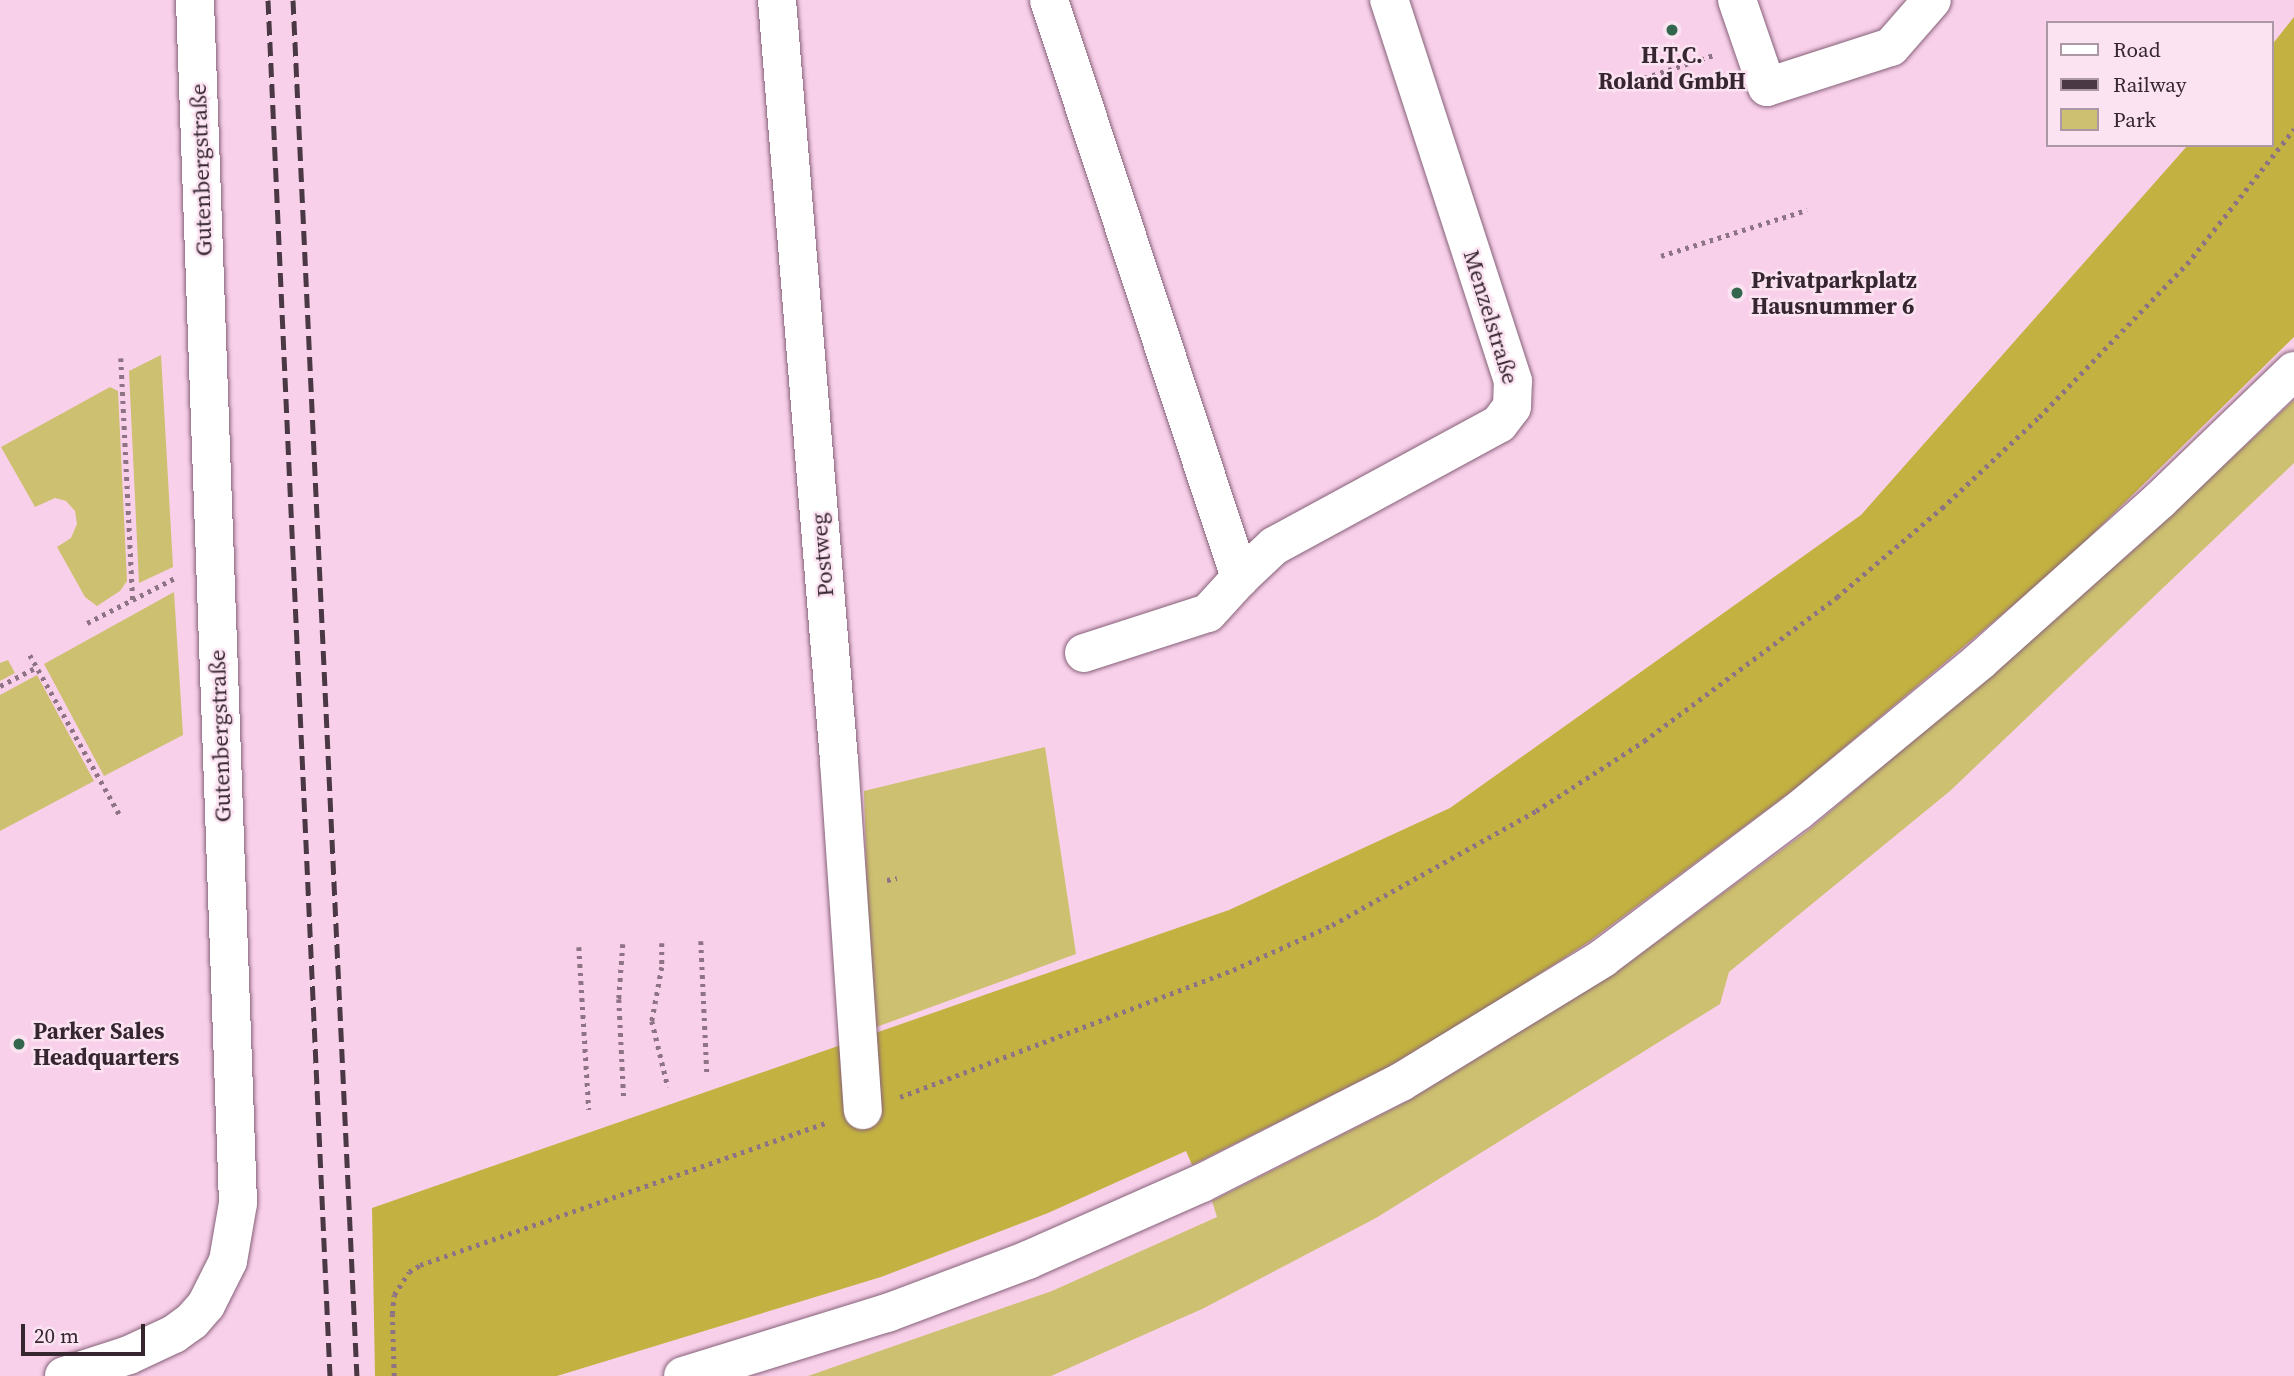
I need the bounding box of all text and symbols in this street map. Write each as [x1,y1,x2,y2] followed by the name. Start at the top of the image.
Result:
[2046,21,2273,147] legend
[1664,22,1680,38] marker: H.T.C. Roland GmbH
[2113,35,2161,64] text: Road
[1598,41,1746,95] place label: H.T.C. Roland GmbH
[2113,70,2187,99] text: Railway
[184,83,218,257] street label: Gutenbergstraße
[2113,105,2156,134] text: Park
[1458,247,1524,387] street label: Menzelstraße
[1751,266,1917,320] place label: Privatparkplatz Hausnummer 6
[1729,285,1745,301] marker: Privatparkplatz Hausnummer 6
[805,512,839,598] street label: Postweg
[203,649,237,823] street label: Gutenbergstraße
[33,1017,179,1071] place label: Parker Sales Headquarters
[11,1036,27,1052] marker: Parker Sales Headquarters
[24,1310,149,1354] scale bar
[34,1321,79,1350] text: 20 m

